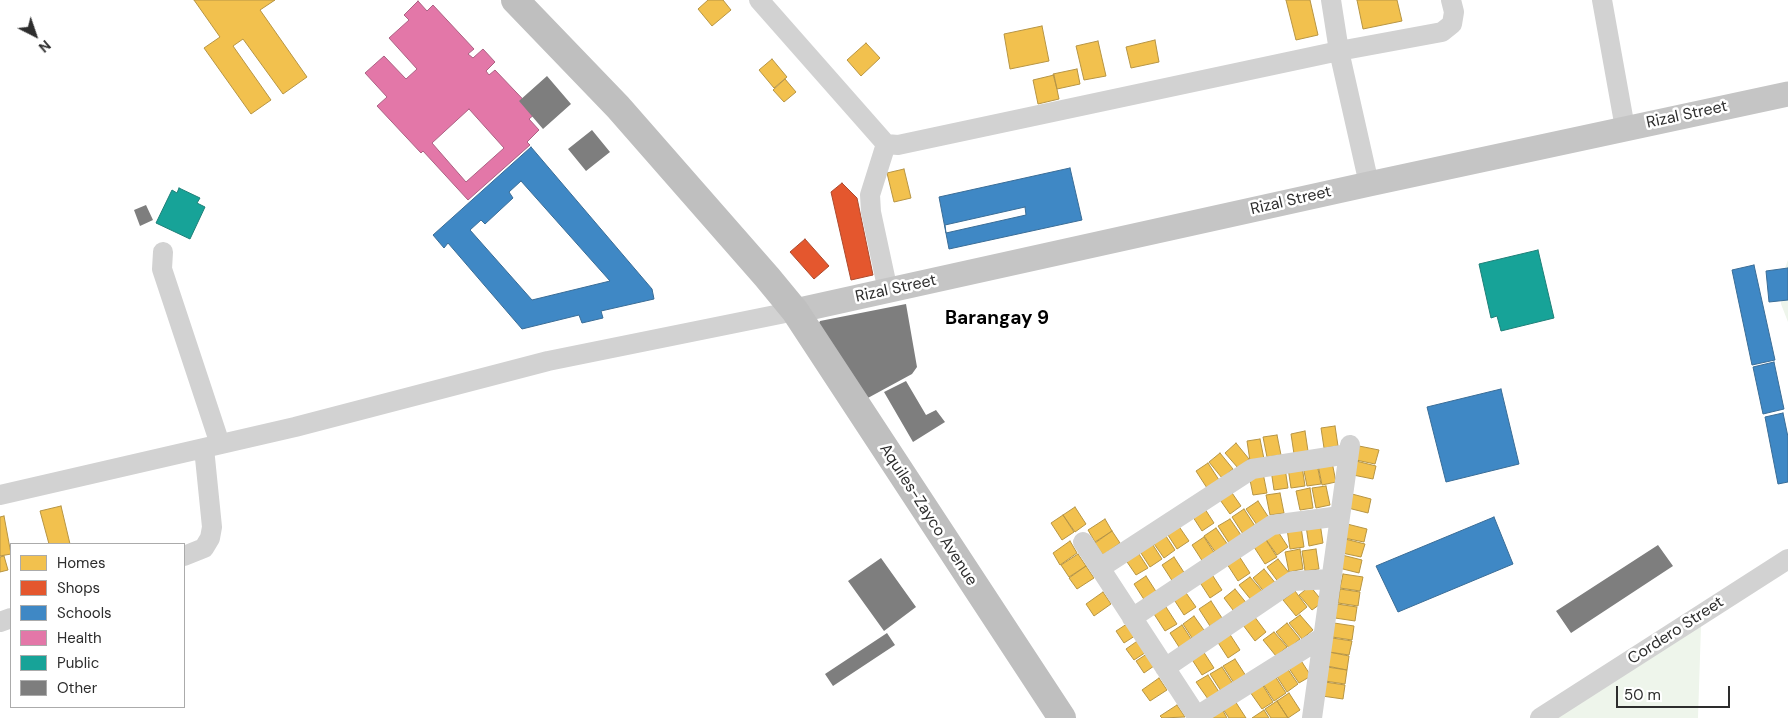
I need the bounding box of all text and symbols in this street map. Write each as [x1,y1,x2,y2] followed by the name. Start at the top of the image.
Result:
[10,10,60,60] north arrow
[35,36,55,56] text: N
[1645,97,1729,133] street label: Rizal Street
[1249,182,1333,220] street label: Rizal Street
[854,271,938,307] street label: Rizal Street
[945,308,1049,330] district label: Barangay 9
[875,441,981,589] street label: Aquiles-Zayco Avenue
[10,543,185,708] legend
[57,553,106,573] text: Homes
[57,578,100,598] text: Shops
[1624,593,1728,669] street label: Cordero Street
[57,603,112,623] text: Schools
[57,628,102,648] text: Health
[57,653,99,673] text: Public
[1618,676,1732,708] scale bar
[57,678,97,698] text: Other
[1624,685,1661,705] text: 50 m

